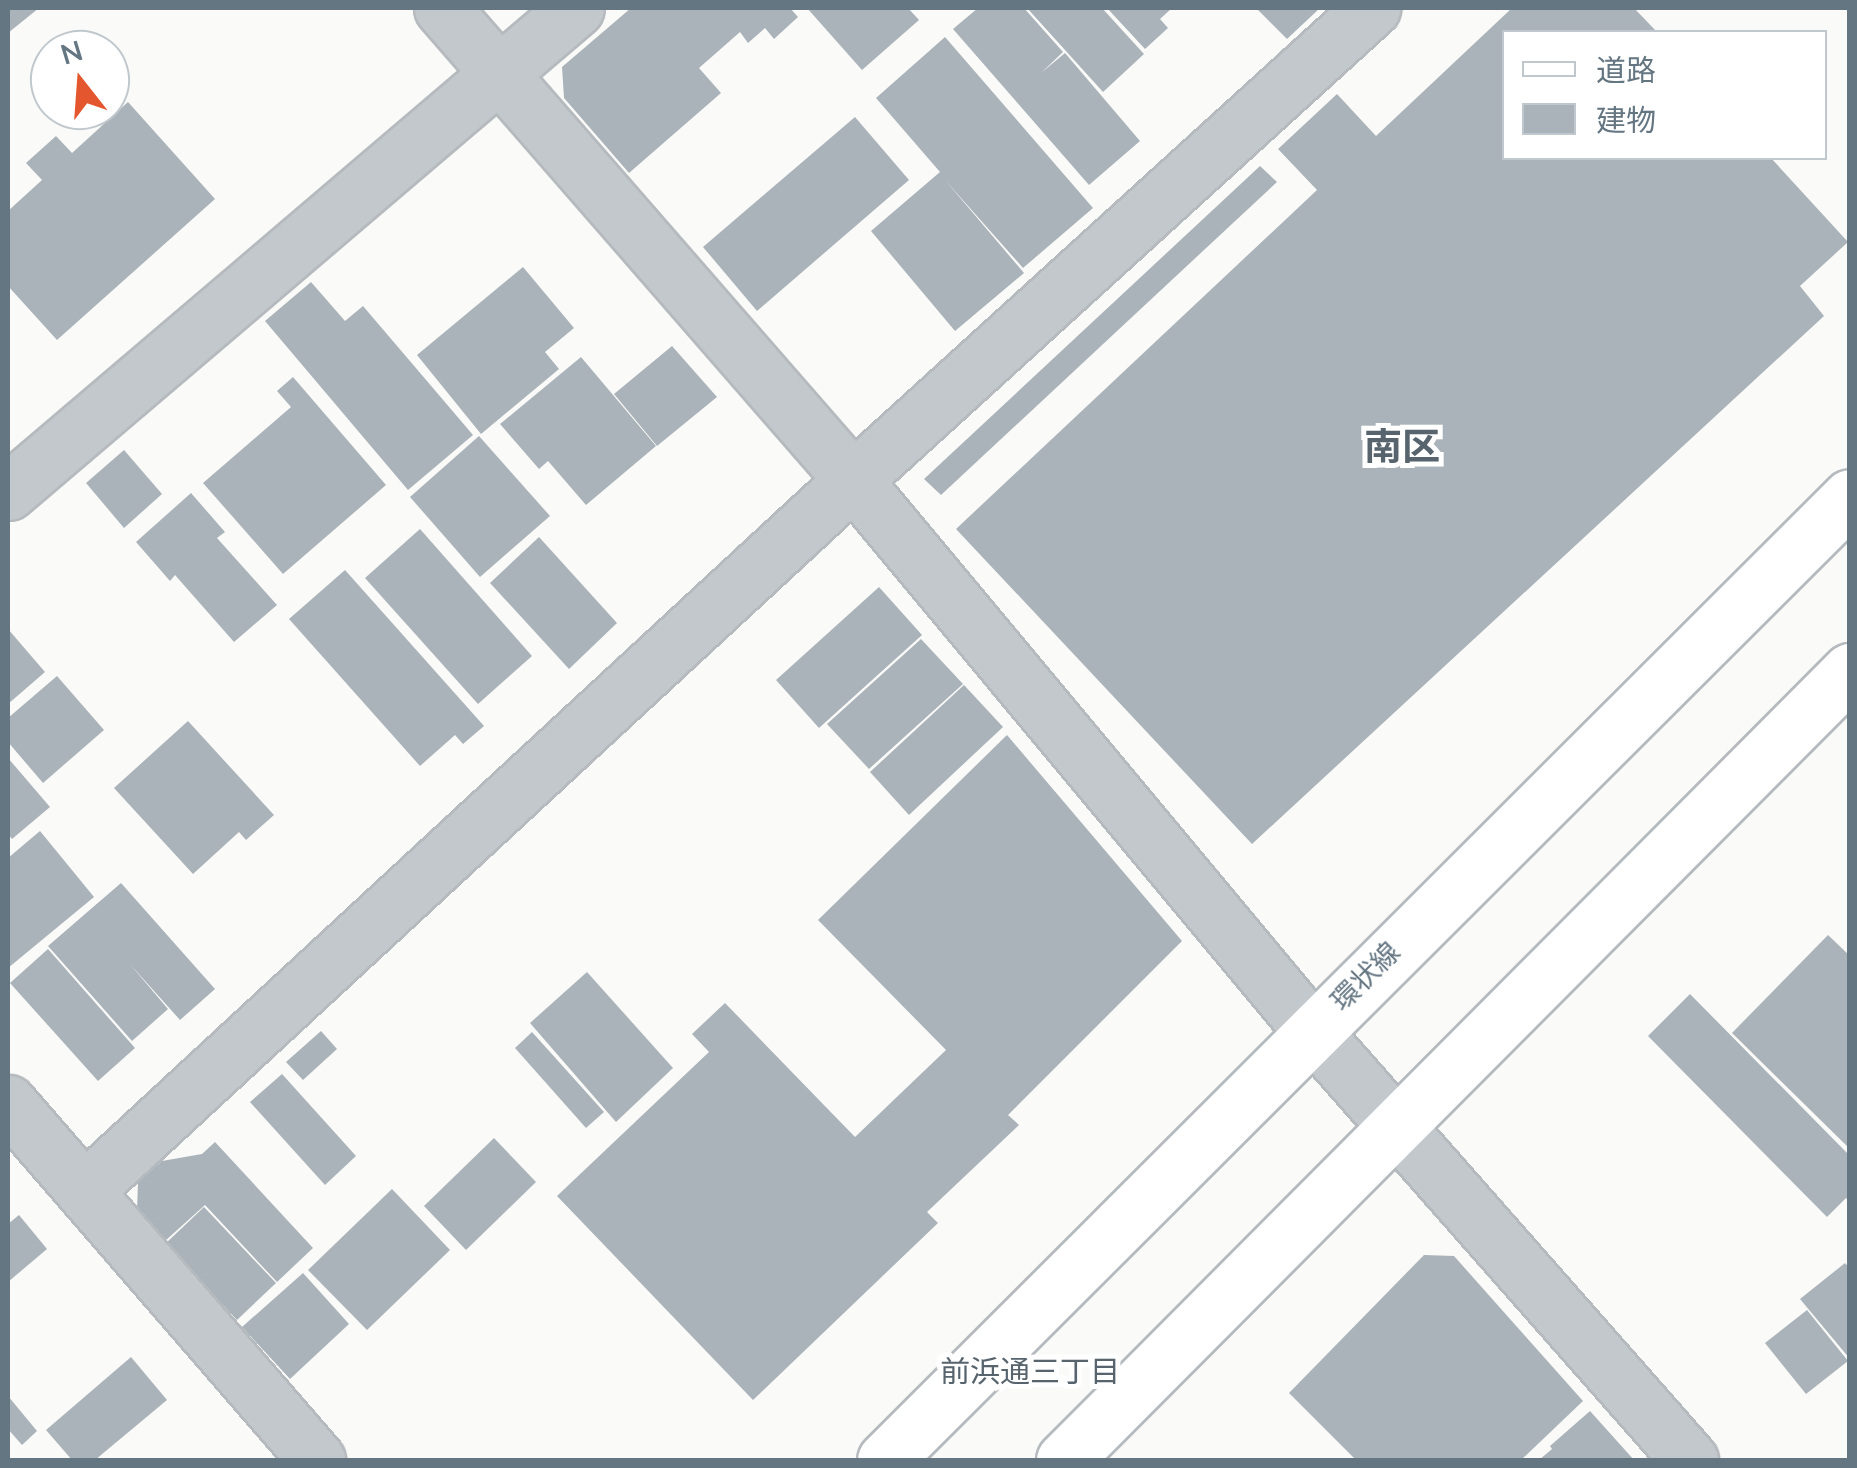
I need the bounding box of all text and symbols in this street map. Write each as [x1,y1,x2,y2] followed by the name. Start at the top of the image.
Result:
[30,30,130,130] north arrow
[1502,30,1827,160] legend
[56,32,87,74] text: N
[1596,51,1656,92] text: 道路
[1596,101,1656,142] text: 建物
[1364,425,1440,471] district label: 南区
[1324,935,1408,1019] street label: 環状線
[940,1355,1120,1391] district label: 前浜通三丁目

